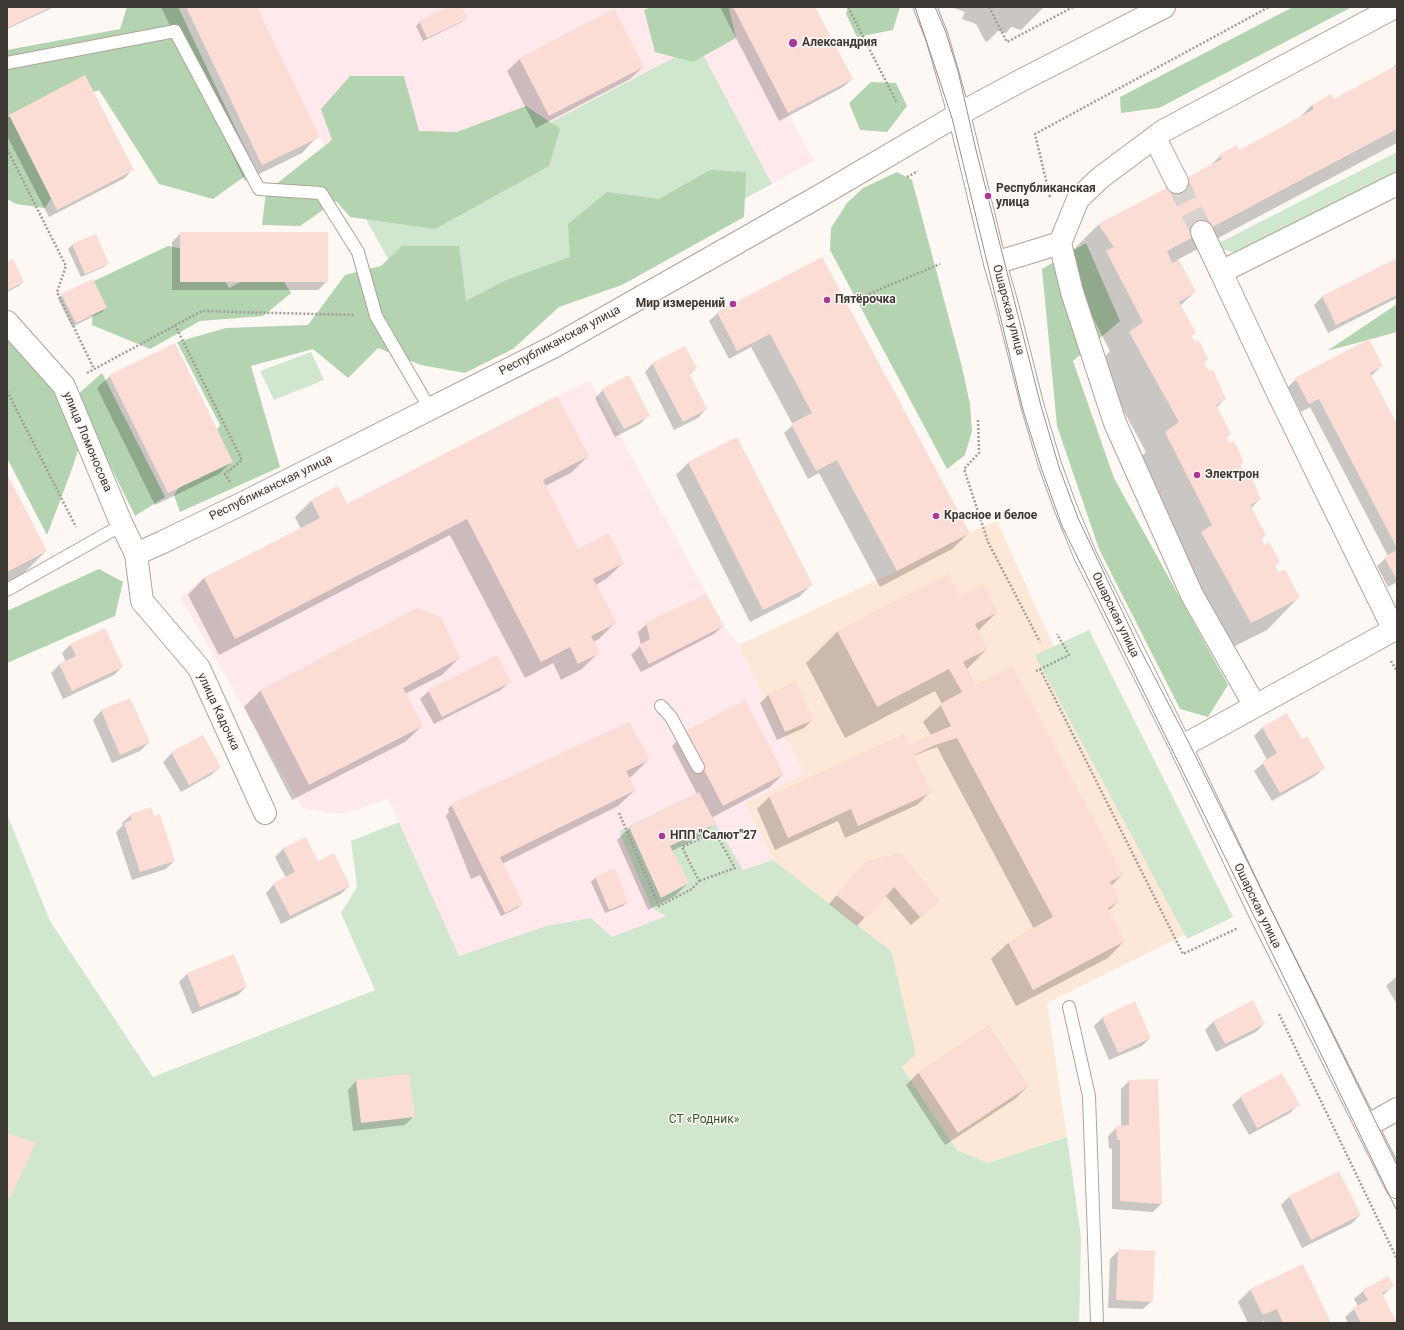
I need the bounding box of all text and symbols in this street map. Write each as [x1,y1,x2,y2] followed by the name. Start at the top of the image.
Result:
[802,36,877,50] place label: Александрия
[787,37,799,49] marker: Александрия
[996,182,1096,210] place label: Республиканская улица
[983,191,993,201] marker: Республиканская улица
[989,263,1027,357] street label: Ошарская улица
[835,293,896,307] place label: Пятёрочка
[822,295,832,305] marker: Пятёрочка
[636,297,725,311] place label: Мир измерений
[728,299,738,309] marker: Мир измерений
[497,303,623,379] street label: Республиканская улица
[59,390,115,494] street label: улица Ломоносова
[207,452,335,524] street label: Республиканская улица
[1205,468,1259,482] place label: Электрон
[1192,470,1202,480] marker: Электрон
[944,509,1037,523] place label: Красное и белое
[931,511,941,521] marker: Красное и белое
[1088,570,1142,660] street label: Ошарская улица
[194,671,242,753] street label: улица Кадочка
[670,829,757,843] place label: НПП "Салют"27
[657,831,667,841] marker: НПП "Салют"27
[1230,861,1284,951] street label: Ошарская улица
[669,1113,739,1127] park label: СТ «Родник»

